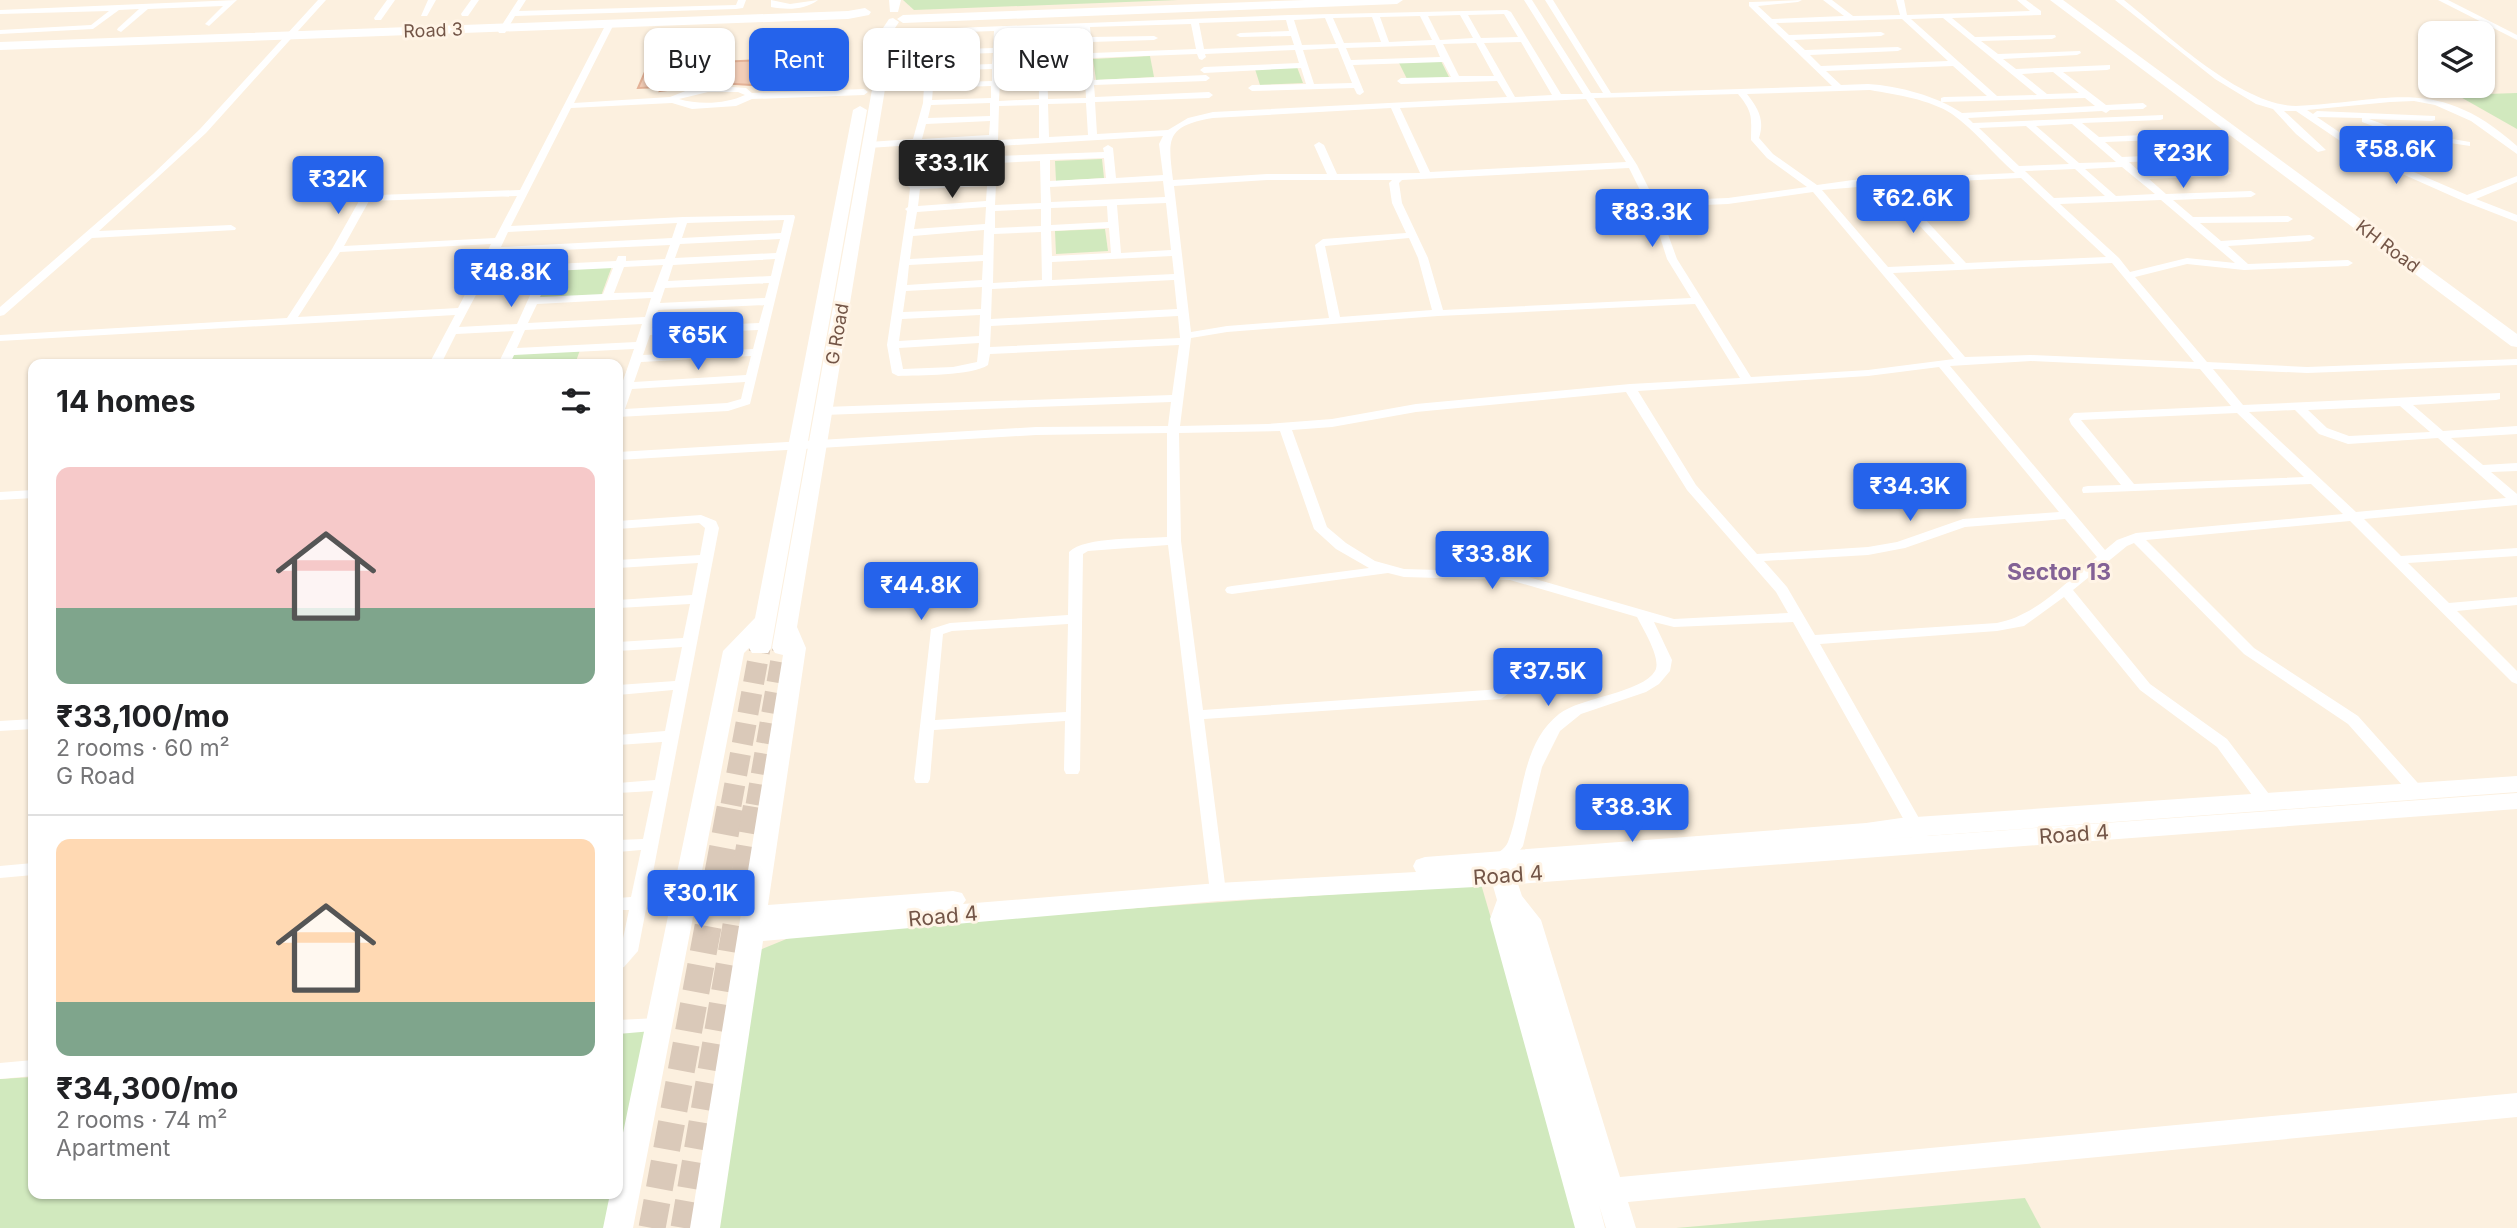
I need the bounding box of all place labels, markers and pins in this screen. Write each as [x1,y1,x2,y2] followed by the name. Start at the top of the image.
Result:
[2339,127,2453,186] pin: ₹58.6K
[2142,130,2224,190] pin: ₹23K
[895,140,1009,200] pin: ₹33.1K
[297,156,379,216] pin: ₹32K
[1856,176,1970,235] pin: ₹62.6K
[1595,190,1709,249] pin: ₹83.3K
[454,250,568,309] pin: ₹48.8K
[657,312,739,372] pin: ₹65K
[1853,463,1967,523] pin: ₹34.3K
[1435,532,1549,591] pin: ₹33.8K
[864,562,978,622] pin: ₹44.8K
[1491,648,1605,708] pin: ₹37.5K
[1575,784,1689,844] pin: ₹38.3K
[644,870,758,930] pin: ₹30.1K

